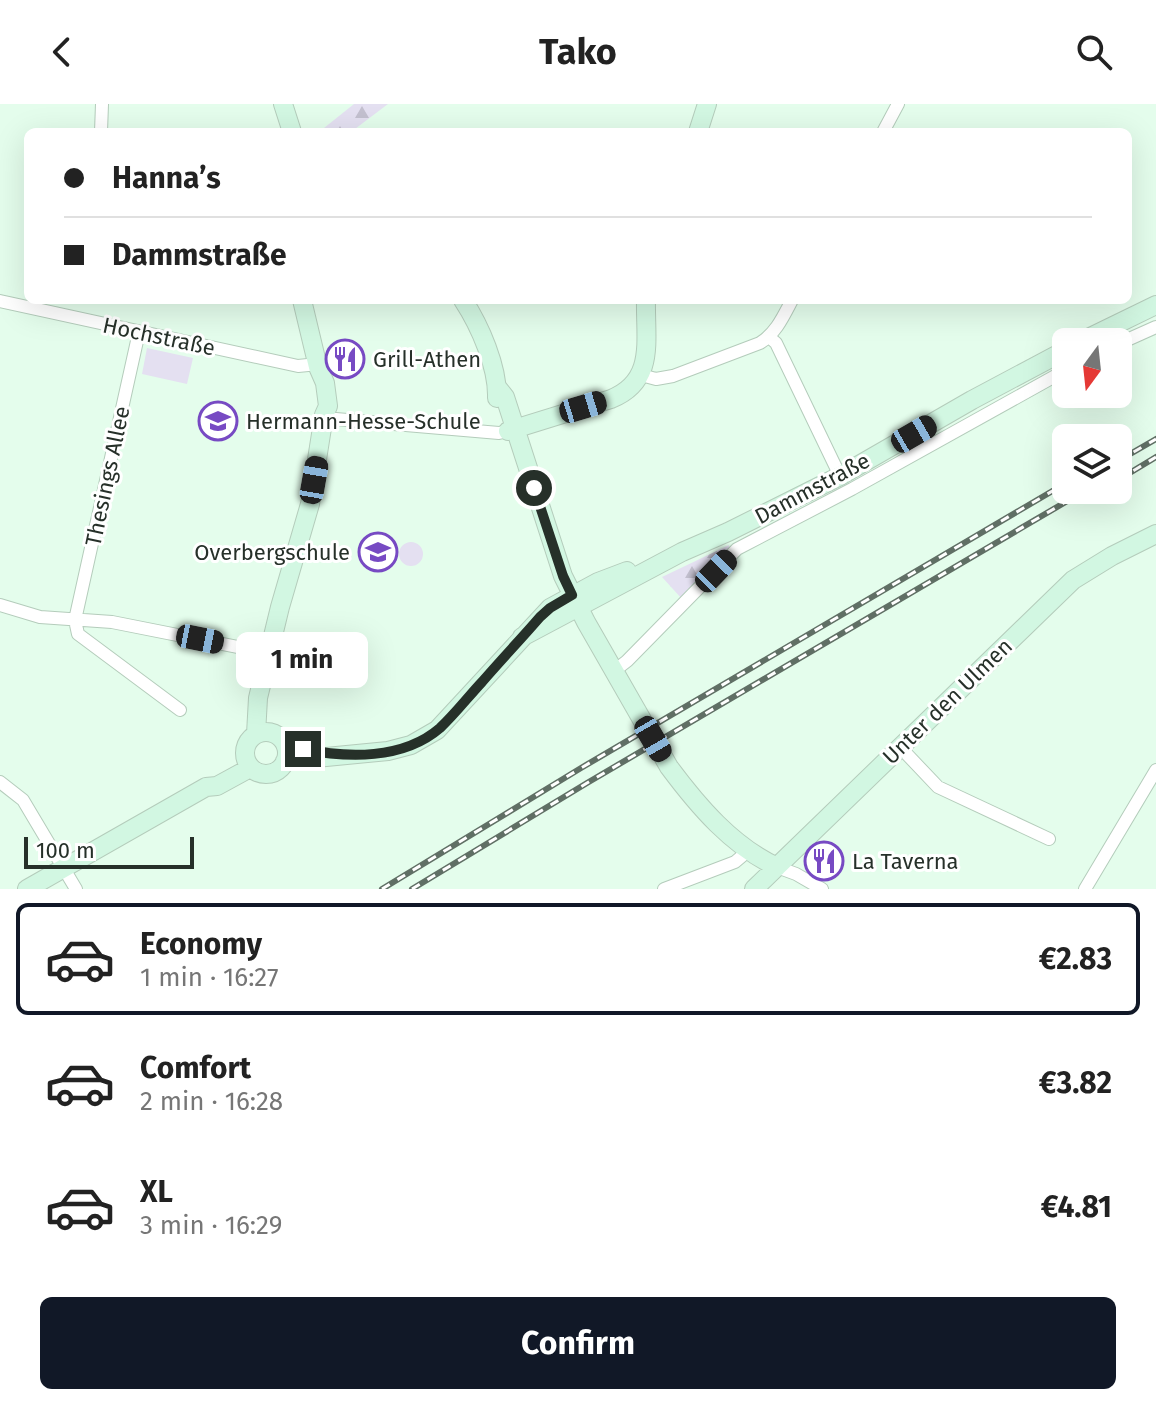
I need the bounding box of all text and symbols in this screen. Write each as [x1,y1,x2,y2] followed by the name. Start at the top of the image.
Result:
[40,30,84,74] icon: back
[539,30,617,74] text: Tako
[1072,30,1116,74] icon: search
[112,160,221,196] text: Hanna’s
[112,237,287,273] text: Dammstraße
[100,311,218,362] street label: Hochstraße
[1052,328,1132,408] north arrow
[1052,328,1132,504] map controls
[324,338,366,380] restaurant icon: Grill-Athen
[373,346,481,373] place label: Grill-Athen
[557,389,609,425] car
[197,400,239,442] school or university icon: Hermann-Hesse-Schule
[79,404,135,549] street label: Thesings Allee
[246,408,481,435] place label: Hermann-Hesse-Schule
[887,412,941,456] car
[1052,424,1132,504] button: layers
[750,447,874,530] street label: Dammstraße
[298,454,330,506] car
[516,470,552,506] route start
[357,531,399,573] school or university icon: Overbergschule
[194,539,350,566] place label: Overbergschule
[691,545,741,597] car
[174,623,226,655] car
[237,633,369,689] callout: 1 min
[877,633,1018,770] street label: Unter den Ulmen
[271,644,333,675] text: 1 min
[631,712,675,766] car
[285,731,321,767] route end
[24,833,194,869] scale bar
[36,837,95,864] text: 100 m
[803,840,845,882] restaurant icon: La Taverna
[852,848,959,875] place label: La Taverna
[44,923,116,995] icon: car
[140,926,262,962] text: Economy
[1039,941,1112,977] text: €2.83
[140,962,279,993] text: 1 min · 16:27
[44,1047,116,1119] icon: car
[140,1050,251,1086] text: Comfort
[1039,1065,1112,1101] text: €3.82
[140,1086,283,1117] text: 2 min · 16:28
[44,1171,116,1243] icon: car
[140,1174,173,1210] text: XL
[1041,1189,1112,1225] text: €4.81
[140,1210,282,1241] text: 3 min · 16:29
[40,1297,1116,1389] button: Confirm

